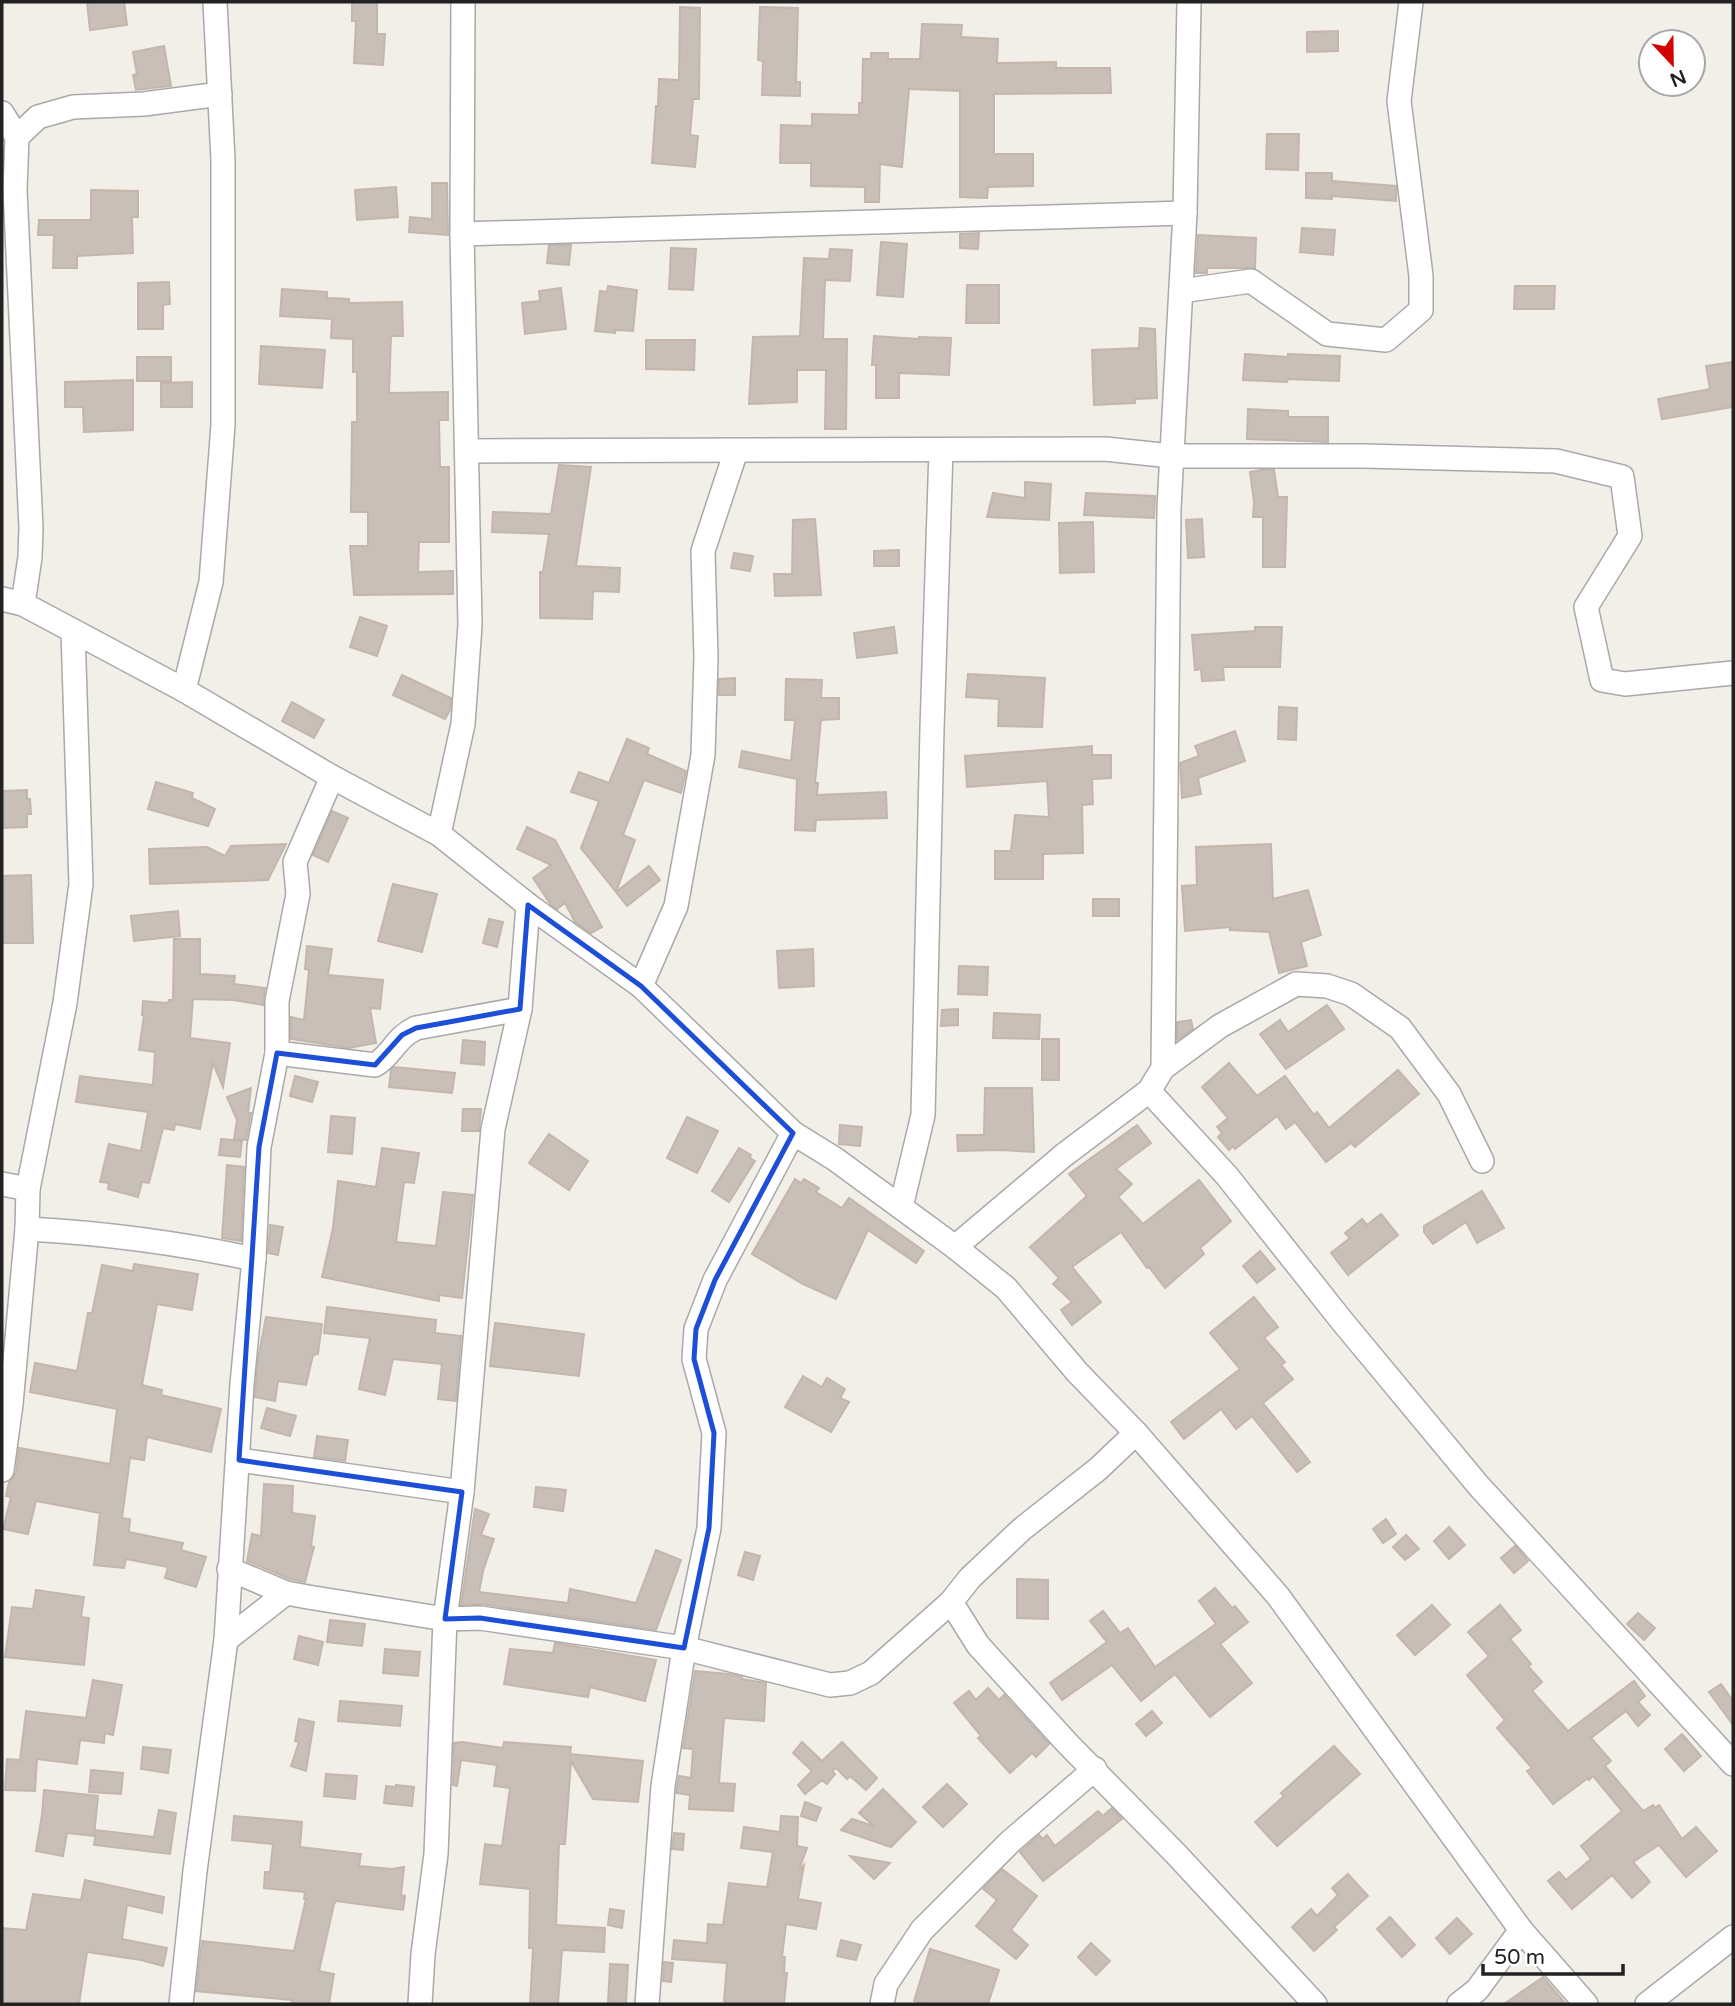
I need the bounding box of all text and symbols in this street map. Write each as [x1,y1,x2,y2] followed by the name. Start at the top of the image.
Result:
[1637,28,1707,98] north arrow
[1667,65,1689,91] text: N
[1483,1932,1623,1976] scale bar
[1494,1945,1545,1970] text: 50 m

